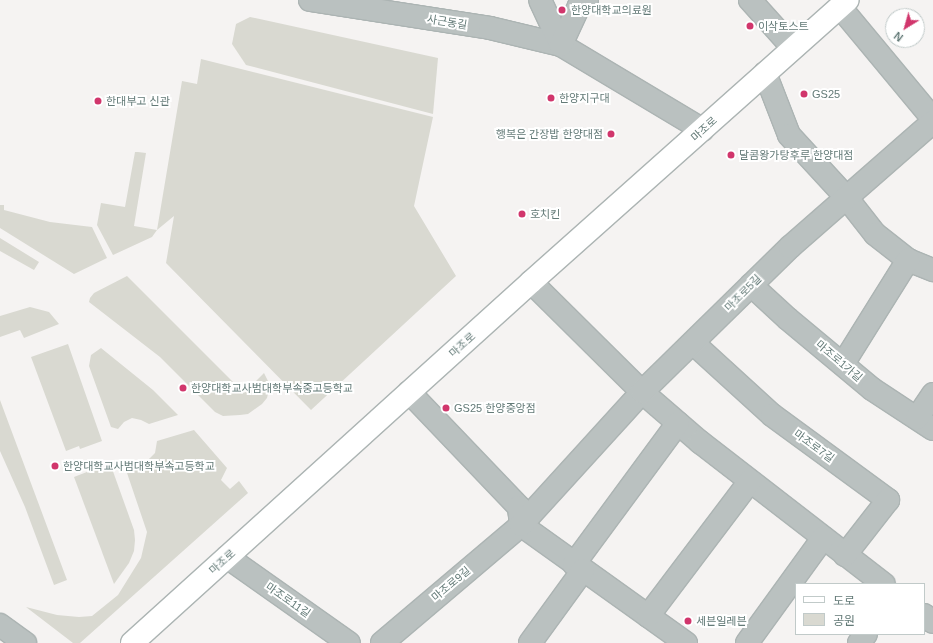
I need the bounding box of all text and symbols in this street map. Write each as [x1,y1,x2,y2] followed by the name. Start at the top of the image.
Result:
[571,3,652,17] place label: 한양대학교의료원
[556,4,568,16] marker: 한양대학교의료원
[885,8,925,48] north arrow
[426,12,468,32] street label: 사근동길
[758,19,809,33] place label: 이삭토스트
[745,21,755,31] marker: 이삭토스트
[892,30,905,44] text: N
[812,87,840,101] place label: GS25
[799,89,809,99] marker: GS25
[559,91,610,105] place label: 한양지구대
[546,93,556,103] marker: 한양지구대
[106,94,170,108] place label: 한대부고 신관
[93,96,103,106] marker: 한대부고 신관
[688,114,720,144] street label: 마조로
[496,127,603,141] place label: 행복은 간장밥 한양대점
[606,129,616,139] marker: 행복은 간장밥 한양대점
[739,148,853,162] place label: 달콤왕가탕후루 한양대점
[726,150,736,160] marker: 달콤왕가탕후루 한양대점
[530,207,560,221] place label: 호치킨
[517,209,527,219] marker: 호치킨
[722,272,764,314] street label: 마조로5길
[446,330,478,360] street label: 마조로
[813,338,865,384] street label: 마조로1가길
[191,381,353,395] place label: 한양대학교사범대학부속중고등학교
[178,383,188,393] marker: 한양대학교사범대학부속중고등학교
[454,401,536,415] place label: GS25 한양중앙점
[441,403,451,413] marker: GS25 한양중앙점
[791,427,837,465] street label: 마조로7길
[63,459,215,473] place label: 한양대학교사범대학부속고등학교
[50,461,60,471] marker: 한양대학교사범대학부속고등학교
[206,547,238,577] street label: 마조로
[429,564,473,604] street label: 마조로9길
[263,580,313,620] street label: 마조로11길
[795,583,925,635] legend
[833,594,855,608] text: 도로
[696,614,747,628] place label: 세븐일레븐
[833,614,855,628] text: 공원
[683,616,693,626] marker: 세븐일레븐

